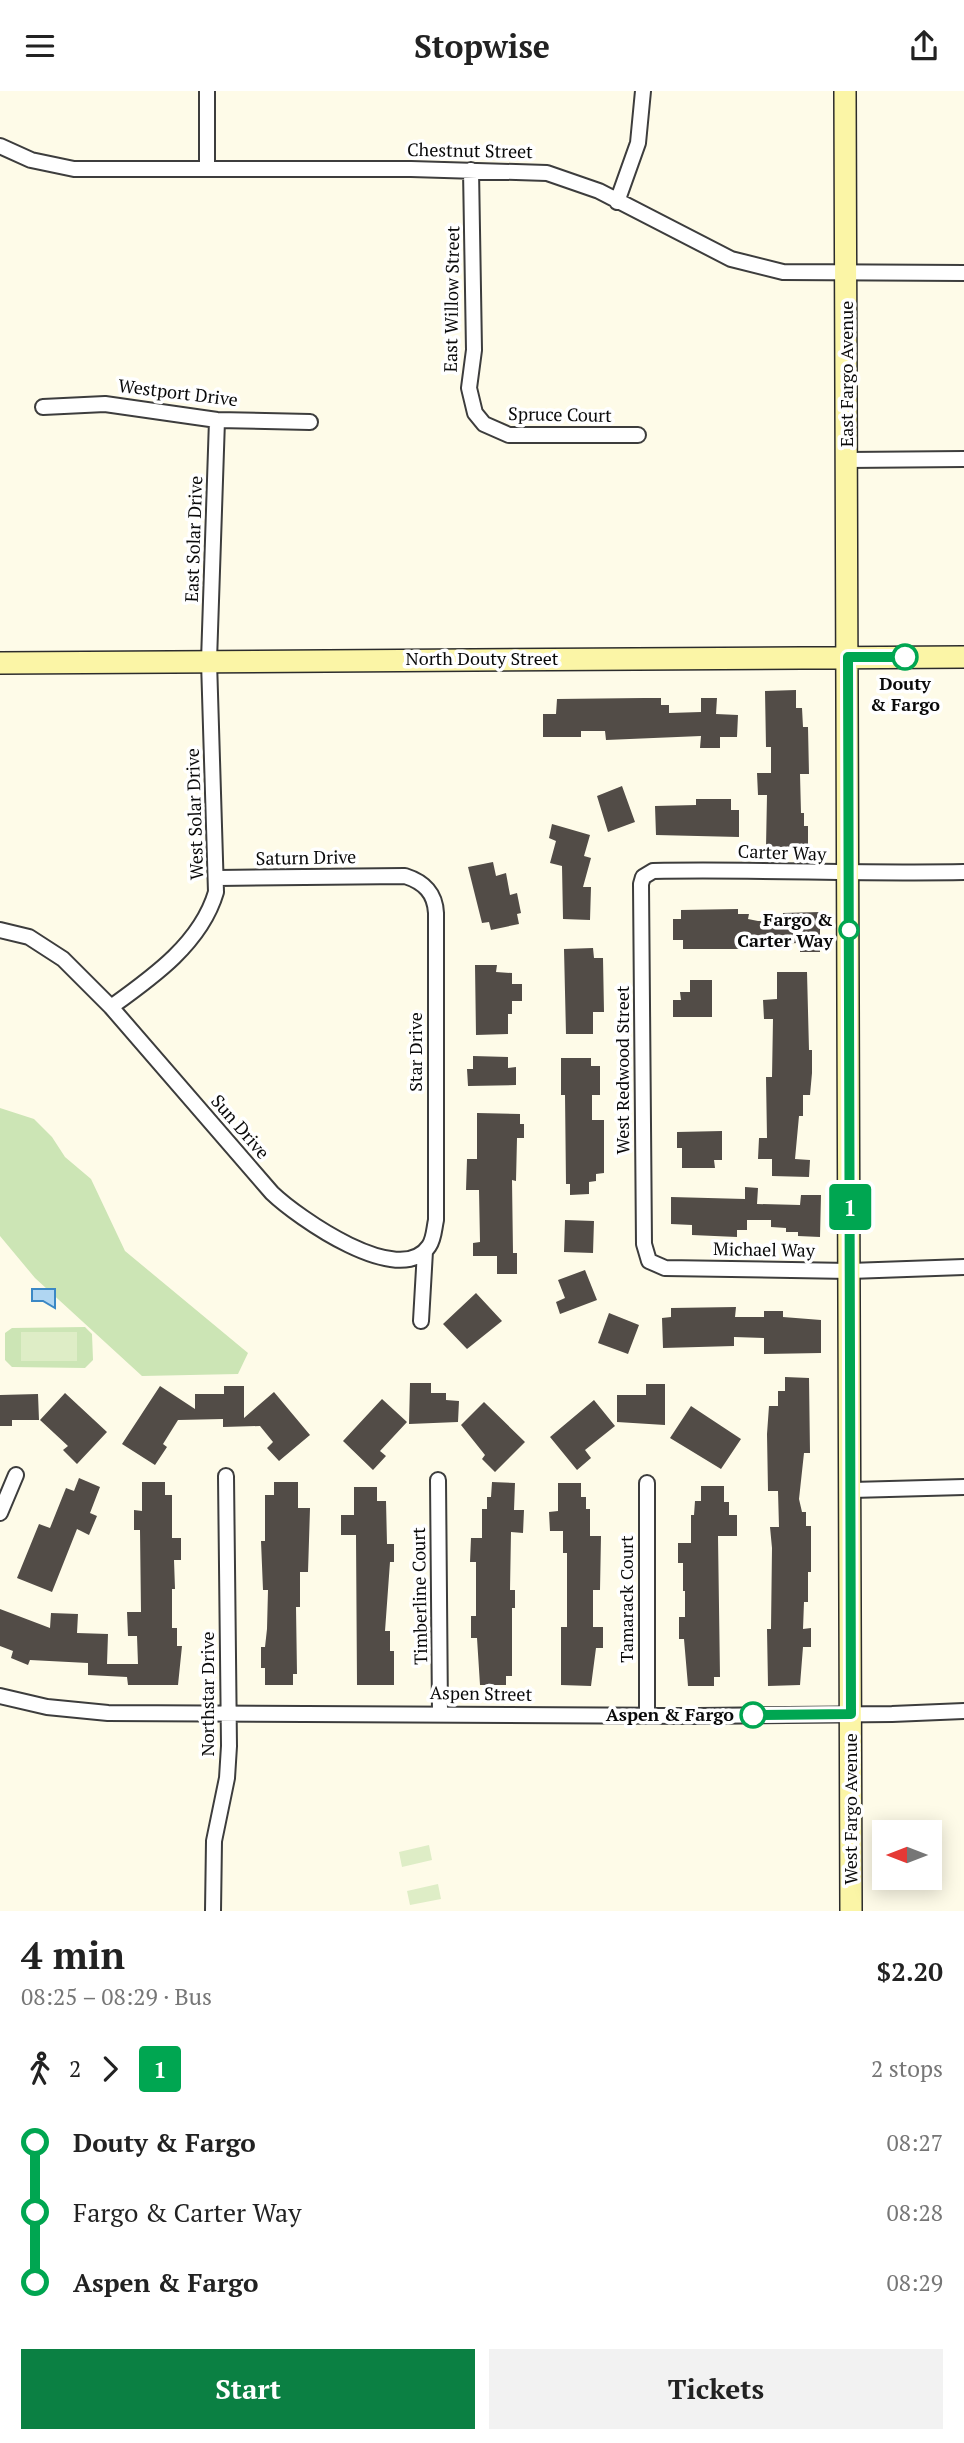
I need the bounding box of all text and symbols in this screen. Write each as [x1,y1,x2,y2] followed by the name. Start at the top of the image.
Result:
[414,25,550,67] text: Stopwise
[21,27,59,65] icon: menu
[905,27,943,65] icon: share
[407,137,533,163] street label: Chestnut Street
[438,225,464,373] street label: East Willow Street
[834,301,858,447] street label: East Fargo Avenue
[117,373,239,411] street label: Westport Drive
[508,401,612,427] street label: Spruce Court
[179,475,207,603] street label: East Solar Drive
[892,644,918,670] marker: Douty & Fargo
[406,646,559,670] street label: North Douty Street
[870,671,940,716] place label: Douty & Fargo
[180,748,208,880] street label: West Solar Drive
[737,838,828,866] street label: Carter Way
[255,844,357,870] street label: Saturn Drive
[737,907,833,952] place label: Fargo & Carter Way
[839,920,859,940] marker: Fargo & Carter Way
[610,985,634,1154] street label: West Redwood Street
[403,1012,427,1092] street label: Star Drive
[206,1089,275,1164] street label: Sun Drive
[827,1184,873,1230] line badge: 1
[843,1191,857,1223] text: 1
[713,1236,816,1262] street label: Michael Way
[406,1527,432,1665] street label: Timberline Court
[614,1535,638,1663] street label: Tamarack Court
[195,1631,219,1757] street label: Northstar Drive
[430,1680,533,1706] street label: Aspen Street
[606,1702,734,1726] place label: Aspen & Fargo
[740,1702,766,1728] marker: Aspen & Fargo
[838,1733,862,1885] street label: West Fargo Avenue
[872,1820,942,1890] north arrow
[872,1820,942,1890] map controls
[21,1930,125,1980] text: 4 min
[877,1954,943,1988] text: $2.20
[21,1981,212,2012] text: 08:25 – 08:29 · Bus
[21,2050,59,2088] icon: walk
[91,2050,129,2088] icon: forward
[69,2053,81,2084] text: 2
[153,2053,167,2085] text: 1
[871,2053,943,2084] text: 2 stops
[73,2125,256,2159] text: Douty & Fargo
[886,2127,943,2158] text: 08:27
[73,2195,301,2229] text: Fargo & Carter Way
[886,2197,943,2228] text: 08:28
[73,2265,258,2299] text: Aspen & Fargo
[886,2267,943,2298] text: 08:29
[21,2349,475,2429] button: Start
[489,2349,943,2429] button: Tickets

